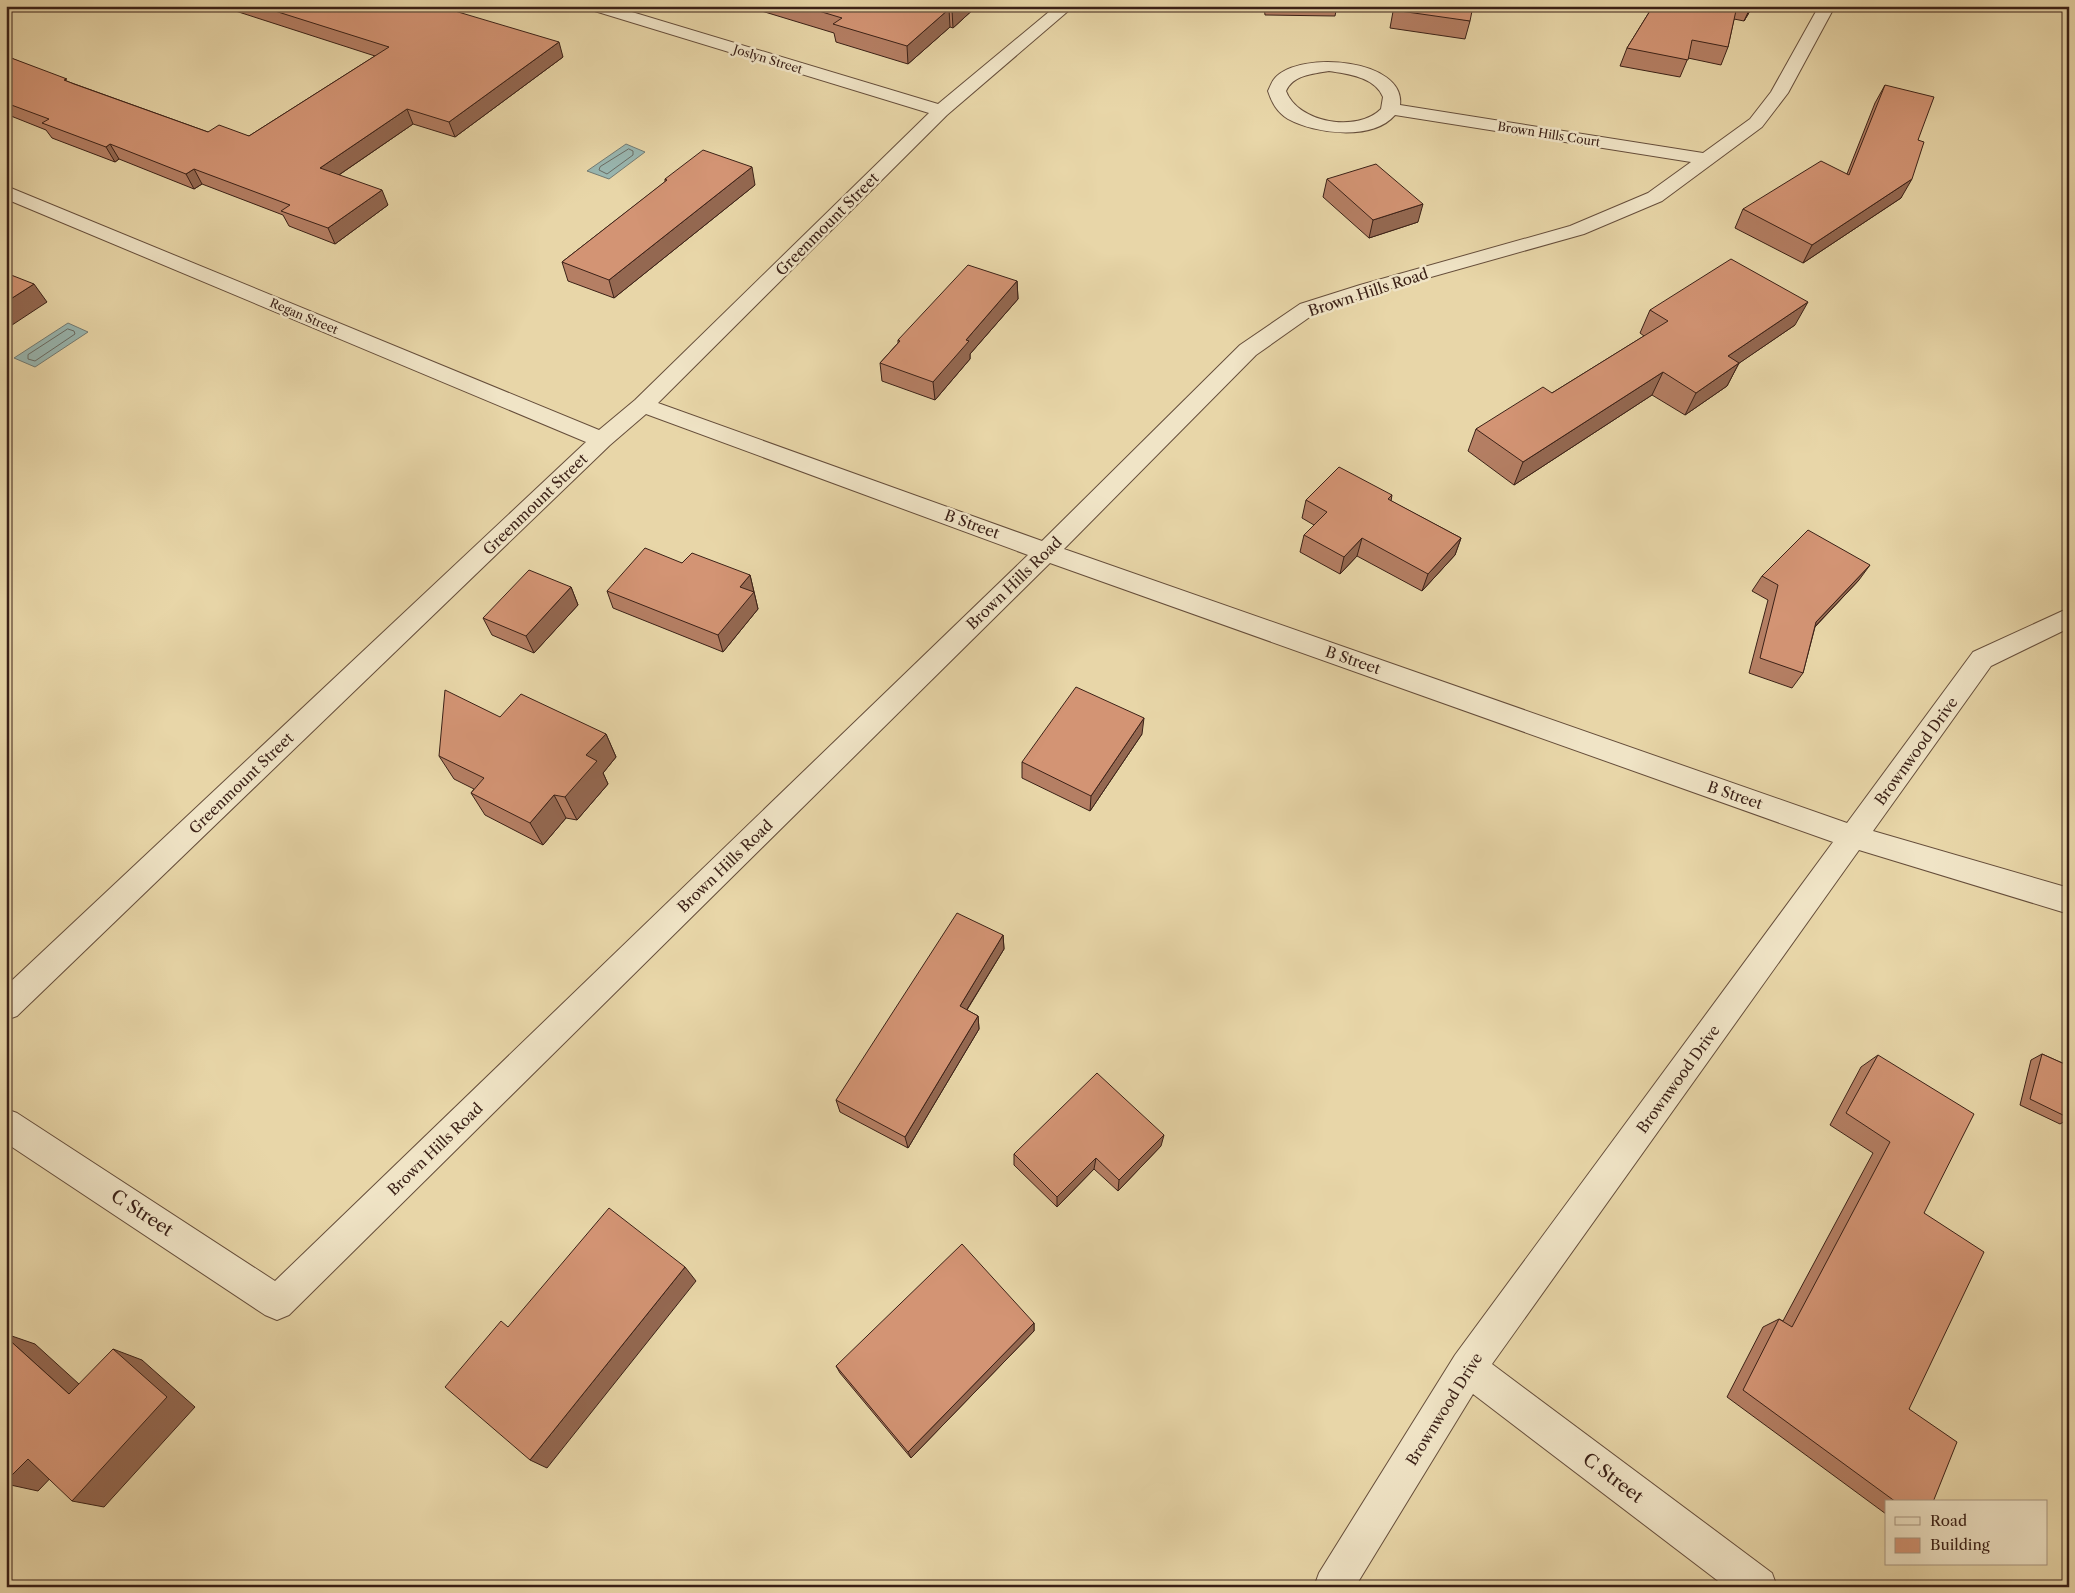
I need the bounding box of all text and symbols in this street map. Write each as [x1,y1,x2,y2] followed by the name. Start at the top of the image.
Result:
[730,41,805,77] street label: Joslyn Street
[1497,118,1602,150] street label: Brown Hills Court
[771,168,883,280] street label: Greenmount Street
[1306,264,1430,320] street label: Brown Hills Road
[268,295,341,337] street label: Regan Street
[479,449,592,559] street label: Greenmount Street
[942,505,1003,543] street label: B Street
[962,533,1066,633] street label: Brown Hills Road
[1323,642,1384,678] street label: B Street
[1870,693,1962,809] street label: Brownwood Drive
[185,728,298,838] street label: Greenmount Street
[1705,777,1766,813] street label: B Street
[673,816,777,916] street label: Brown Hills Road
[1632,1021,1724,1137] street label: Brownwood Drive
[383,1099,487,1199] street label: Brown Hills Road
[107,1185,178,1242] street label: C Street
[1402,1349,1486,1469] street label: Brownwood Drive
[1579,1448,1648,1508] street label: C Street
[1885,1500,2048,1566] legend
[1930,1511,1967,1530] text: Road
[1930,1535,1990,1554] text: Building

